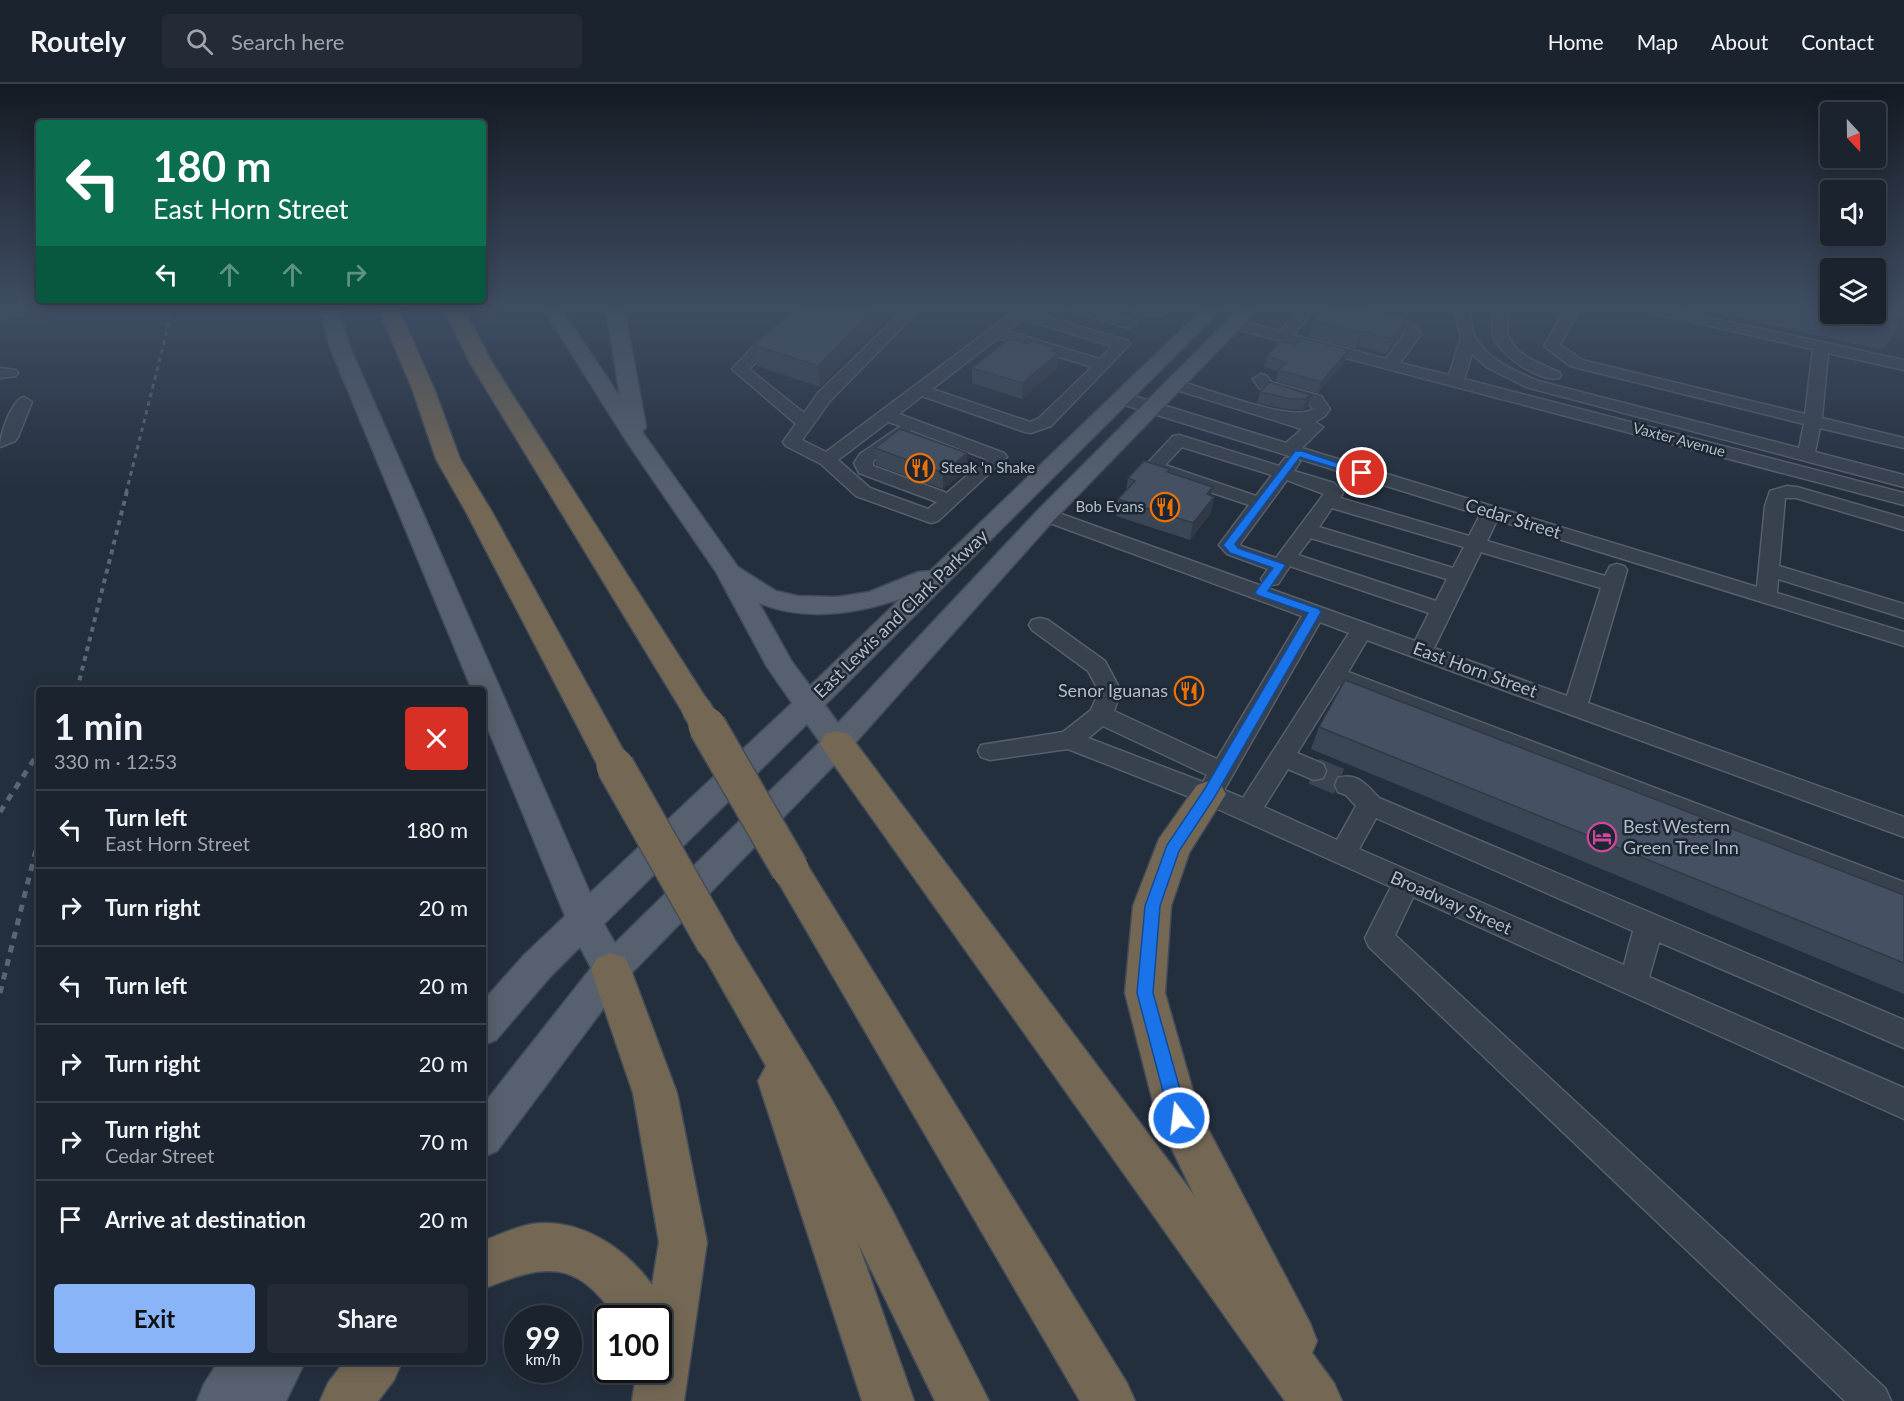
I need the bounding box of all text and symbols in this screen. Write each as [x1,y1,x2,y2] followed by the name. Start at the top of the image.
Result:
[162,14,582,68] search box
[30,24,126,58] text: Routely
[183,25,216,58] icon: search
[231,28,344,55] text: Search here
[1548,29,1604,54] text: Home
[1637,29,1678,54] text: Map
[1711,29,1768,54] text: About
[1801,29,1874,54] text: Contact
[1820,102,1886,168] north arrow
[1820,102,1886,324] map controls
[153,141,271,191] text: 180 m
[54,144,132,222] icon: left
[1820,180,1886,246] button: sound
[153,192,349,225] text: East Horn Street
[150,258,183,291] icon: left
[213,258,246,291] icon: ahead
[276,258,309,291] icon: ahead
[339,258,372,291] icon: right
[1820,258,1886,324] button: layers
[1631,418,1728,460] street label: Vaxter Avenue
[1336,447,1387,498] pin
[904,452,936,484] restaurant icon: Steak 'n Shake
[1345,456,1378,489] icon: arrive
[941,458,1035,476] place label: Steak 'n Shake
[1149,491,1181,523] restaurant icon: Bob Evans
[1463,493,1564,543] street label: Cedar Street
[1075,497,1144,515] place label: Bob Evans
[809,524,992,702] street label: East Lewis and Clark Parkway
[1410,636,1541,702] street label: East Horn Street
[1173,675,1205,707] restaurant icon: Senor Iguanas
[1058,679,1168,701] place label: Senor Iguanas
[54,704,143,748] text: 1 min
[405,707,468,770] button: close
[54,749,177,773] text: 330 m · 12:53
[105,804,187,831] text: Turn left
[54,813,87,846] icon: left
[1623,815,1739,858] place label: Best Western Green Tree Inn
[406,816,468,843] text: 180 m
[1586,821,1618,853] hotel icon: Best Western Green Tree Inn
[105,831,250,855] text: East Horn Street
[1387,866,1516,939] street label: Broadway Street
[54,891,87,924] icon: right
[105,894,200,921] text: Turn right
[419,894,468,921] text: 20 m
[54,969,87,1002] icon: left
[105,972,187,999] text: Turn left
[419,972,468,999] text: 20 m
[54,1047,87,1080] icon: right
[105,1050,200,1077] text: Turn right
[419,1050,468,1077] text: 20 m
[1147,1086,1211,1150] position arrow
[105,1116,200,1143] text: Turn right
[54,1125,87,1158] icon: right
[419,1128,468,1155] text: 70 m
[105,1143,215,1167] text: Cedar Street
[54,1203,87,1236] icon: arrive
[105,1206,306,1233] text: Arrive at destination
[419,1206,468,1233] text: 20 m
[54,1284,255,1353] button: Exit
[267,1284,468,1353] button: Share
[594,1305,672,1383] speed limit sign: 100
[526,1319,560,1355] text: 99
[525,1350,561,1368] text: km/h

